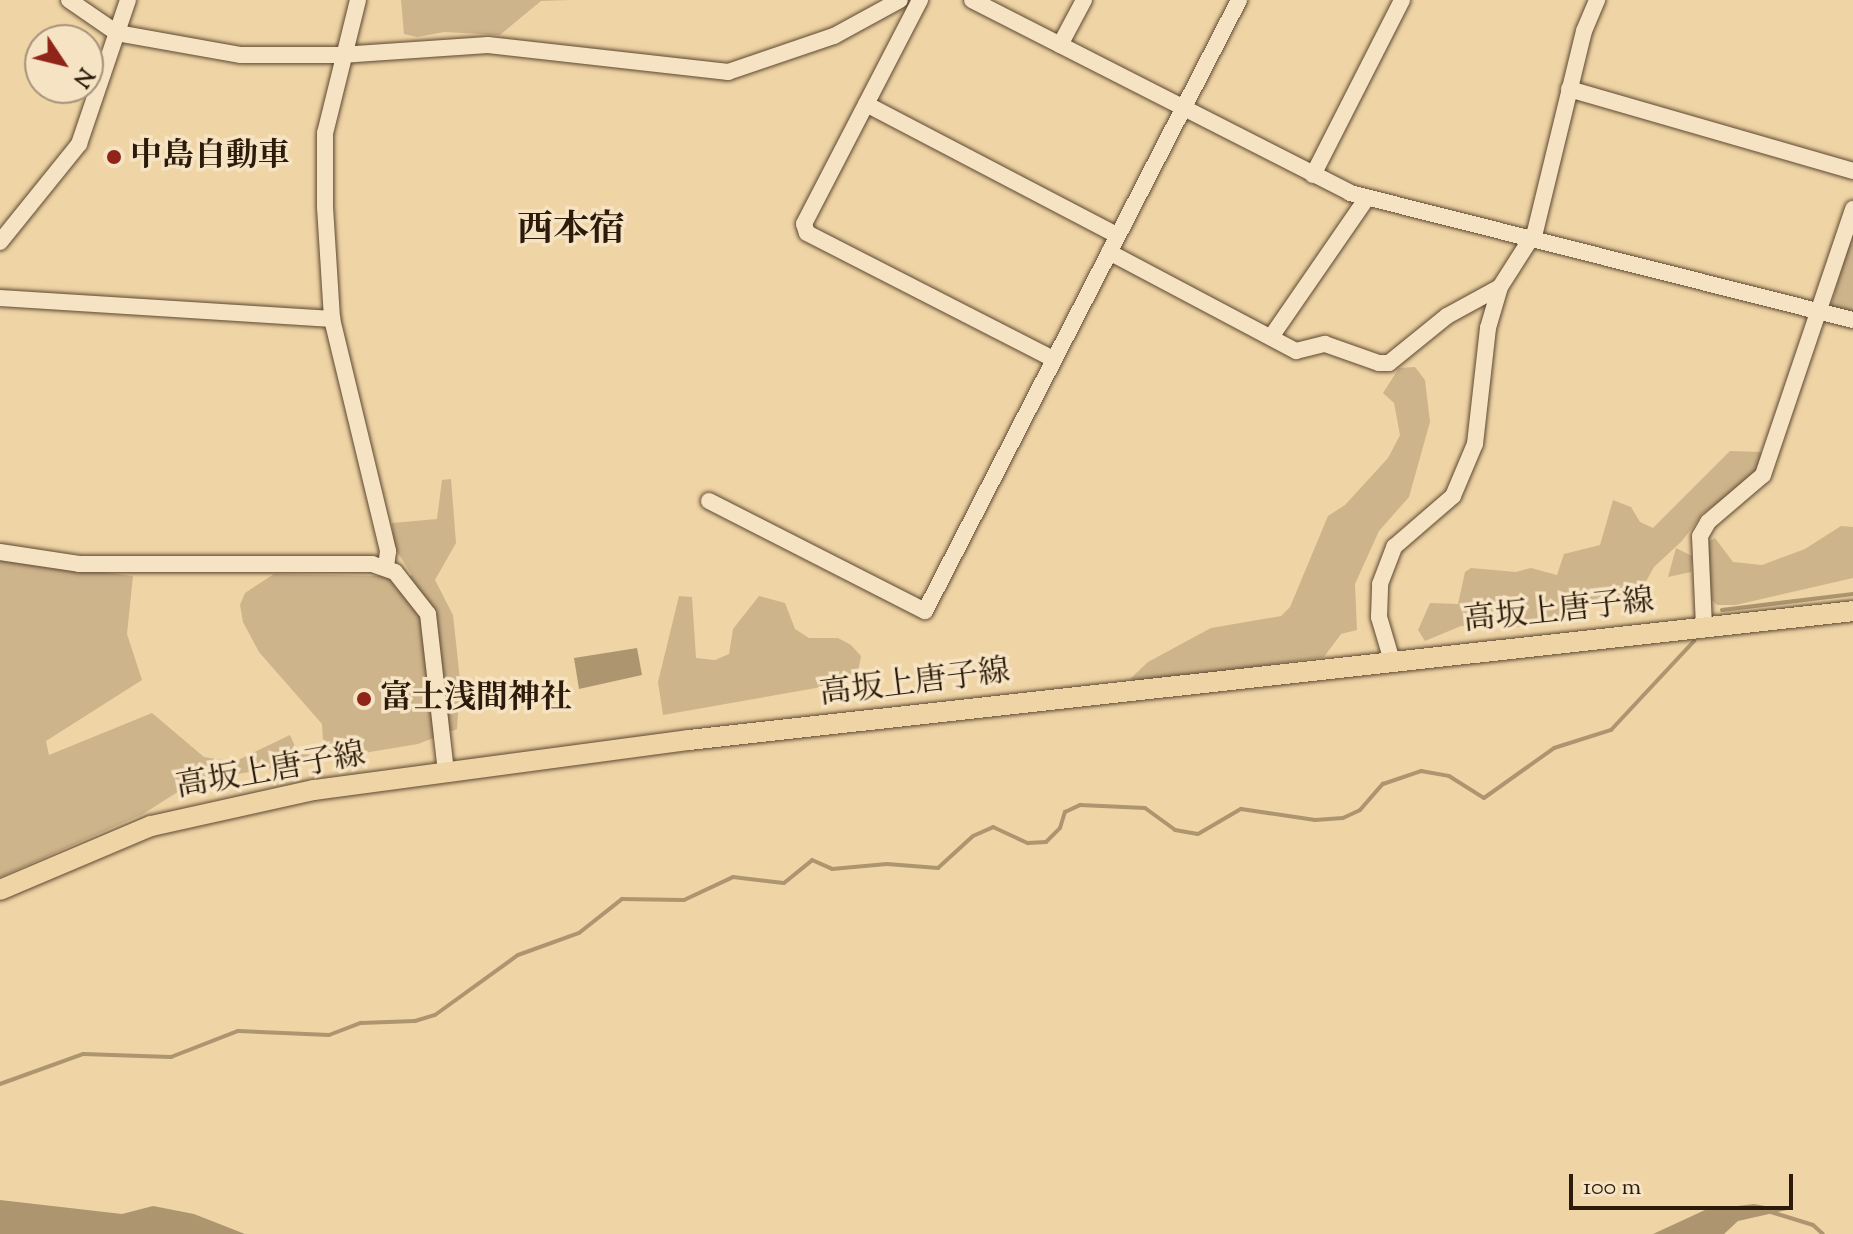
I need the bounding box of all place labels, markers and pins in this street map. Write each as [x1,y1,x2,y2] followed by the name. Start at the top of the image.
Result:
[130,138,290,176] place label: 中島自動車
[105,148,123,166] marker: 中島自動車
[380,680,572,718] place label: 富士浅間神社
[355,690,373,708] marker: 富士浅間神社

